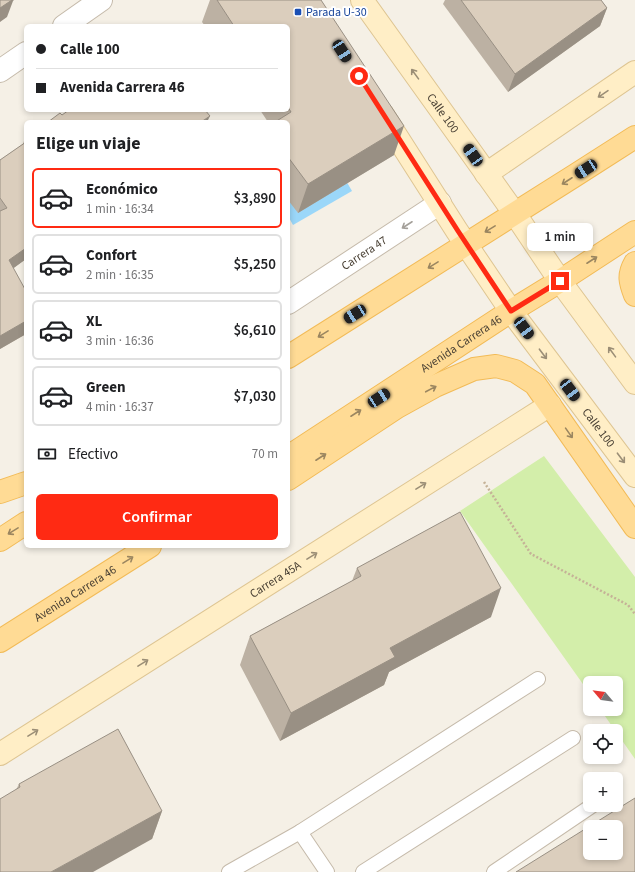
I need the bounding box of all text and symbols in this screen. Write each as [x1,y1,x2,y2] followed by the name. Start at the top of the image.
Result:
[306,4,367,21] place label: Parada U-30
[293,7,303,17] marker: Parada U-30
[330,38,354,64] car
[60,39,120,60] text: Calle 100
[350,67,368,85] route start
[411,68,419,79] one-way arrow
[60,77,185,98] text: Avenida Carrera 46
[423,90,463,136] street label: Calle 100
[598,90,609,98] one-way arrow
[36,131,141,156] text: Elige un viaje
[461,142,485,168] car
[573,157,599,181] car
[562,177,573,185] one-way arrow
[86,179,158,200] text: Económico
[38,180,74,216] icon: car
[233,188,276,209] text: $3,890
[86,200,154,218] text: 1 min · 16:34
[401,221,413,229] one-way arrow
[527,223,593,251] callout: 1 min
[484,226,496,234] one-way arrow
[545,228,575,246] text: 1 min
[338,232,390,274] street label: Carrera 47
[86,245,137,266] text: Confort
[38,246,74,282] icon: car
[233,254,276,275] text: $5,250
[586,256,597,264] one-way arrow
[427,261,439,269] one-way arrow
[86,266,154,284] text: 2 min · 16:35
[551,272,569,290] route end
[342,303,368,325] car
[86,311,102,332] text: XL
[417,311,505,376] street label: Avenida Carrera 46
[38,312,74,348] icon: car
[512,315,536,341] car
[233,320,276,341] text: $6,610
[317,331,329,339] one-way arrow
[86,332,154,350] text: 3 min · 16:36
[608,347,616,358] one-way arrow
[539,348,547,359] one-way arrow
[86,377,126,398] text: Green
[558,377,582,403] car
[38,378,74,414] icon: car
[425,384,437,392] one-way arrow
[233,386,276,407] text: $7,030
[366,386,392,410] car
[86,398,154,416] text: 4 min · 16:37
[578,404,619,451] street label: Calle 100
[350,409,361,417] one-way arrow
[565,427,573,438] one-way arrow
[36,443,58,465] icon: cash
[68,444,118,465] text: Efectivo
[252,445,278,463] text: 70 m
[617,452,625,463] one-way arrow
[315,453,326,461] one-way arrow
[415,482,427,490] one-way arrow
[36,494,278,540] button: Confirmar
[7,528,19,536] one-way arrow
[306,552,317,560] one-way arrow
[122,556,133,564] one-way arrow
[246,556,305,602] street label: Carrera 45A
[31,561,119,626] street label: Avenida Carrera 46
[137,659,148,667] one-way arrow
[583,676,623,716] north arrow
[583,676,623,860] map controls
[583,724,623,764] button: locate
[27,729,38,737] one-way arrow
[583,772,623,812] button: +
[583,820,623,860] button: −

